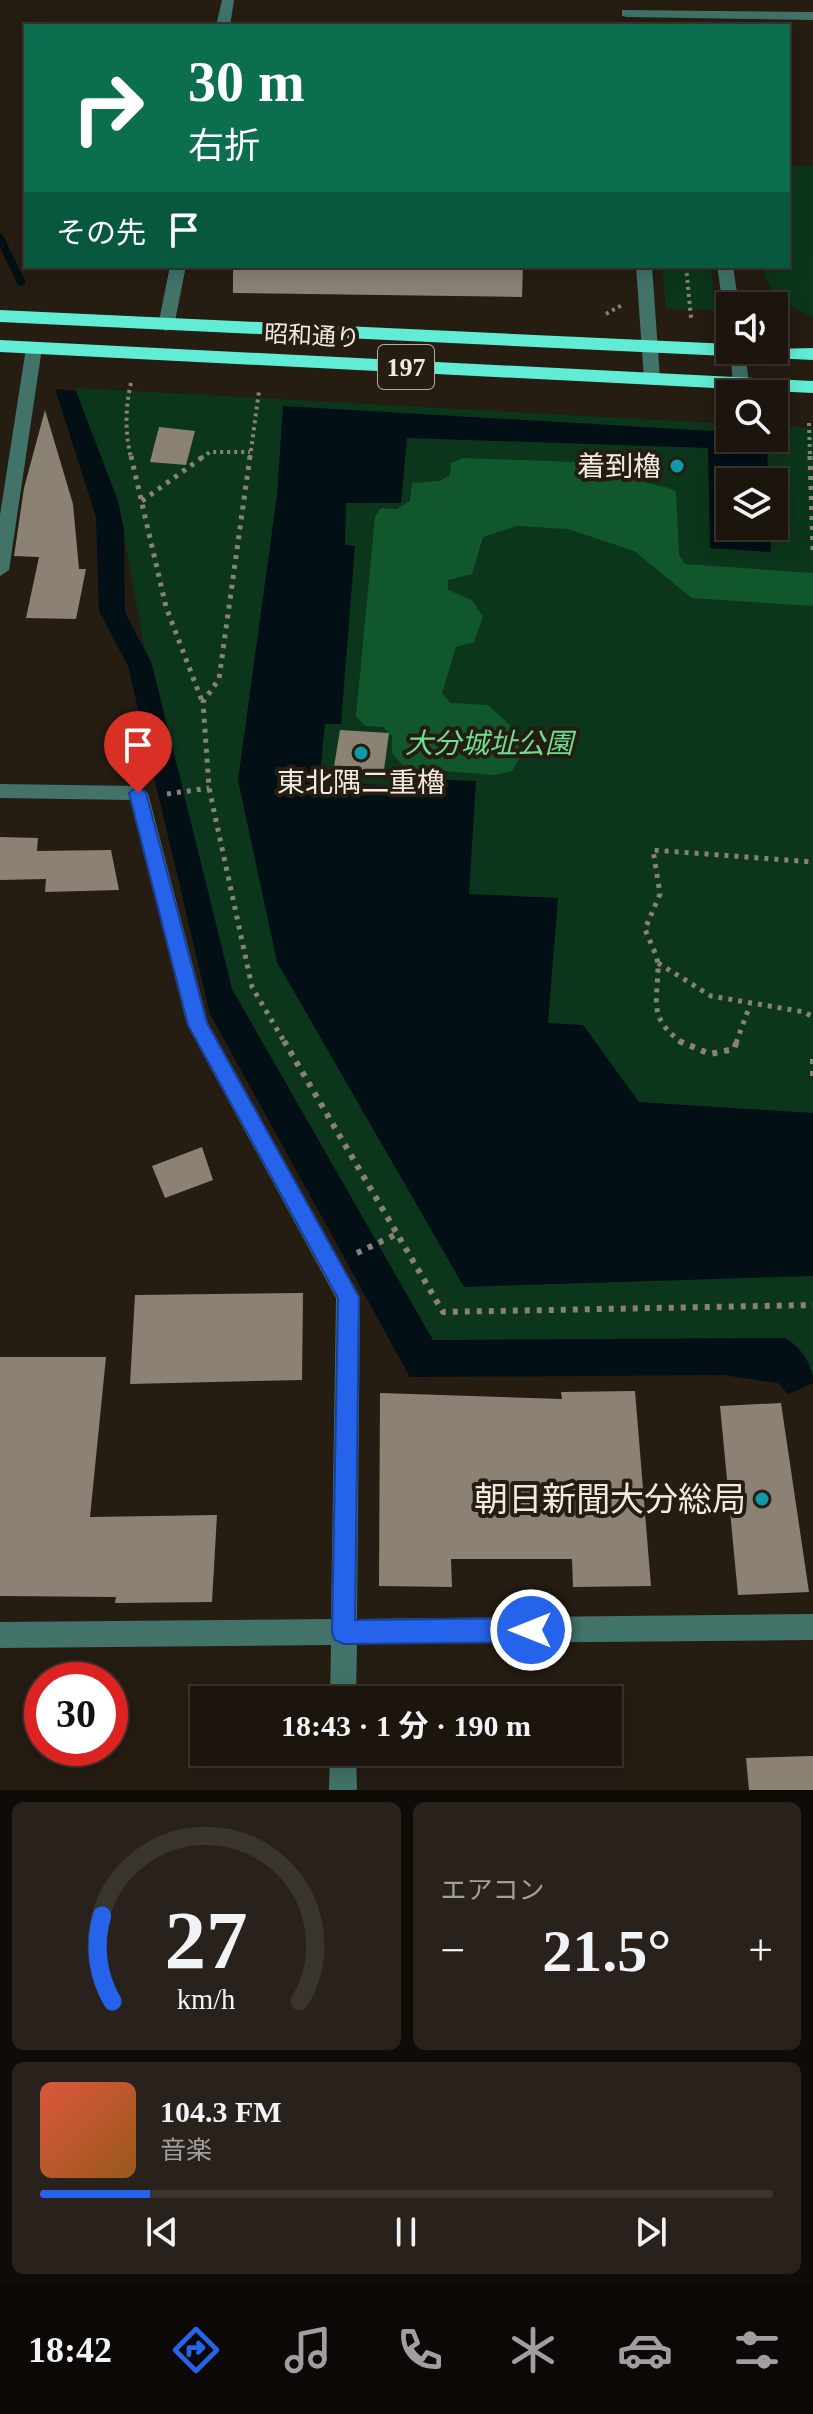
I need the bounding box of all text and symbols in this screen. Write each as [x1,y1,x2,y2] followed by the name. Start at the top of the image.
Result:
[188,51,305,113] text: 30 m
[56,56,160,160] icon: right
[188,126,260,166] text: 右折
[162,208,206,252] icon: arrive
[56,216,146,249] text: その先
[716,292,788,540] map controls
[716,292,788,364] button: sound
[263,321,361,351] street label: 昭和通り
[378,345,434,389] road number: 197
[716,380,788,452] button: search
[577,451,661,482] place label: 着到櫓
[668,457,686,475] marker: 着到櫓
[716,468,788,540] button: layers
[104,711,172,793] pin
[116,723,160,767] icon: arrive
[405,728,577,759] park label: 大分城址公園
[352,744,370,762] marker: 東北隅二重櫓
[277,767,445,798] place label: 東北隅二重櫓
[474,1481,746,1518] place label: 朝日新聞大分総局
[753,1490,771,1508] marker: 朝日新聞大分総局
[489,1588,573,1672] position arrow
[24,1662,128,1766] speed limit sign: 30
[281,1709,531,1742] text: 18:43 · 1 分 · 190 m
[441,1876,545,1905] text: エアコン
[165,1894,248,1986] text: 27
[542,1918,671,1984] text: 21.5°
[441,1926,465,1975] text: −
[748,1926,773,1975] text: +
[177,1984,236,2015] text: km/h
[160,2095,282,2128] text: 104.3 FM
[160,2136,212,2165] text: 音楽
[140,2210,184,2254] icon: previous
[384,2210,428,2254] icon: pause
[629,2210,673,2254] icon: next
[168,2322,224,2378] icon: directions
[280,2322,336,2378] icon: music
[392,2322,448,2378] icon: phone
[505,2322,561,2378] icon: climate
[617,2322,673,2378] icon: car
[729,2322,785,2378] icon: filters
[28,2330,112,2370] text: 18:42

